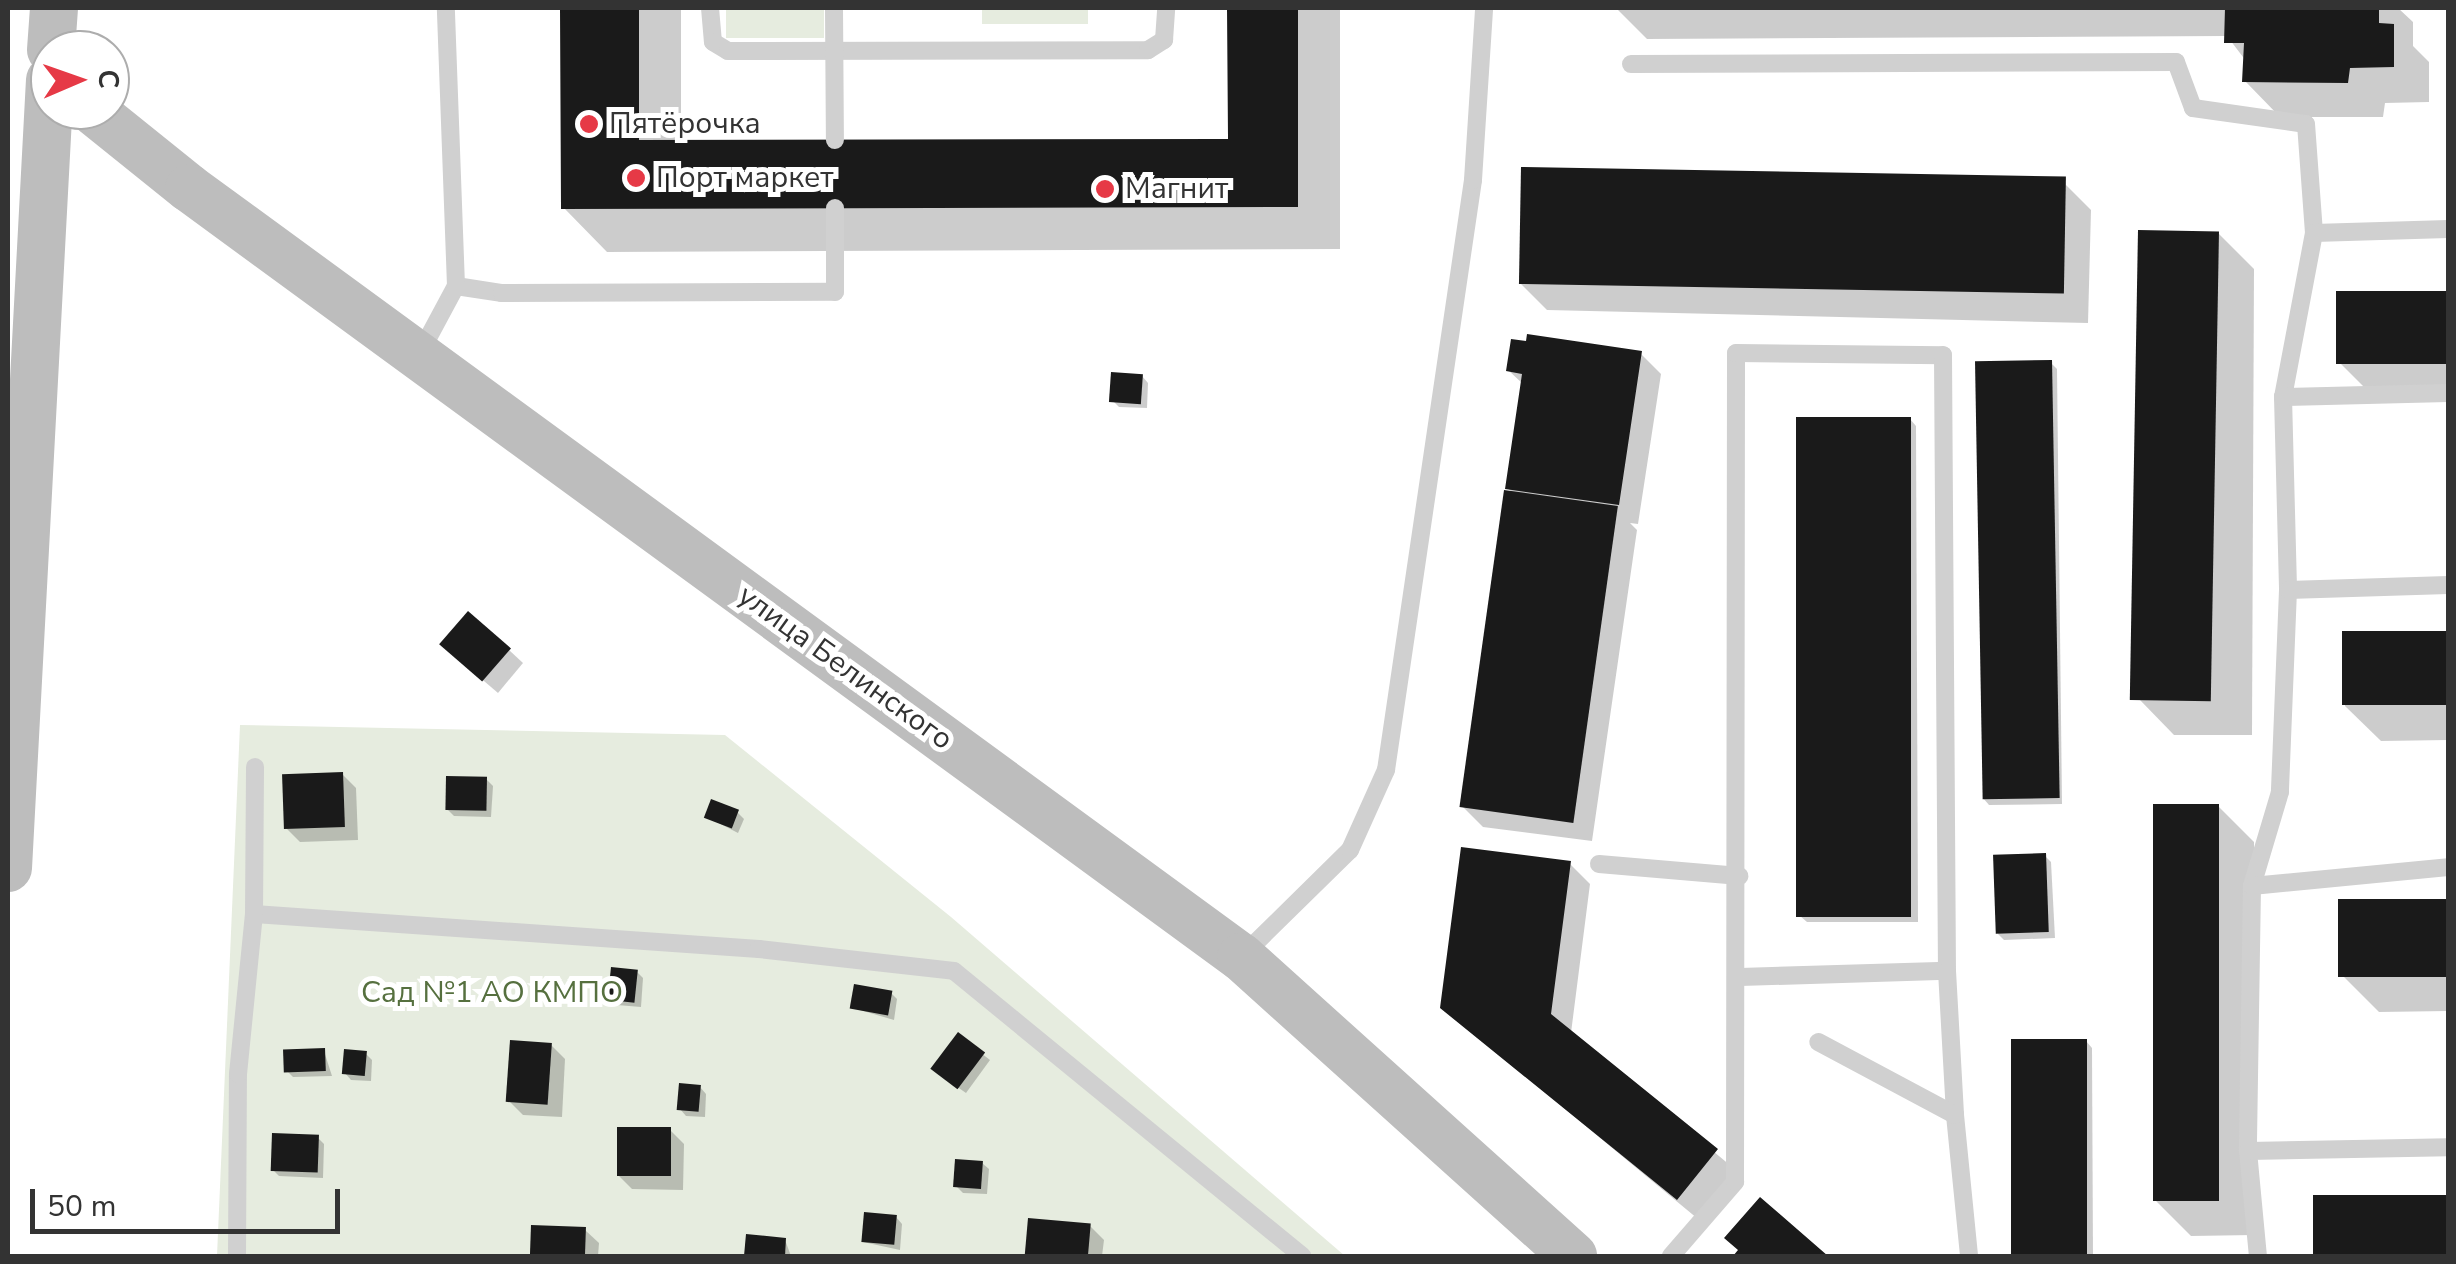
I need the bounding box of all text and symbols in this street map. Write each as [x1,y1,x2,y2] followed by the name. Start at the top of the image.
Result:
[30,30,130,130] north arrow
[89,69,127,89] text: С
[609,106,761,142] place label: Пятёрочка
[578,113,600,135] marker: Пятёрочка
[656,160,834,196] place label: Порт маркет
[625,167,647,189] marker: Порт маркет
[1125,171,1228,207] place label: Магнит
[1094,178,1116,200] marker: Магнит
[731,578,959,758] street label: улица Белинского
[361,975,623,1011] park label: Сад №1 АО КМПО
[35,1169,345,1231] scale bar
[47,1186,116,1227] text: 50 m

